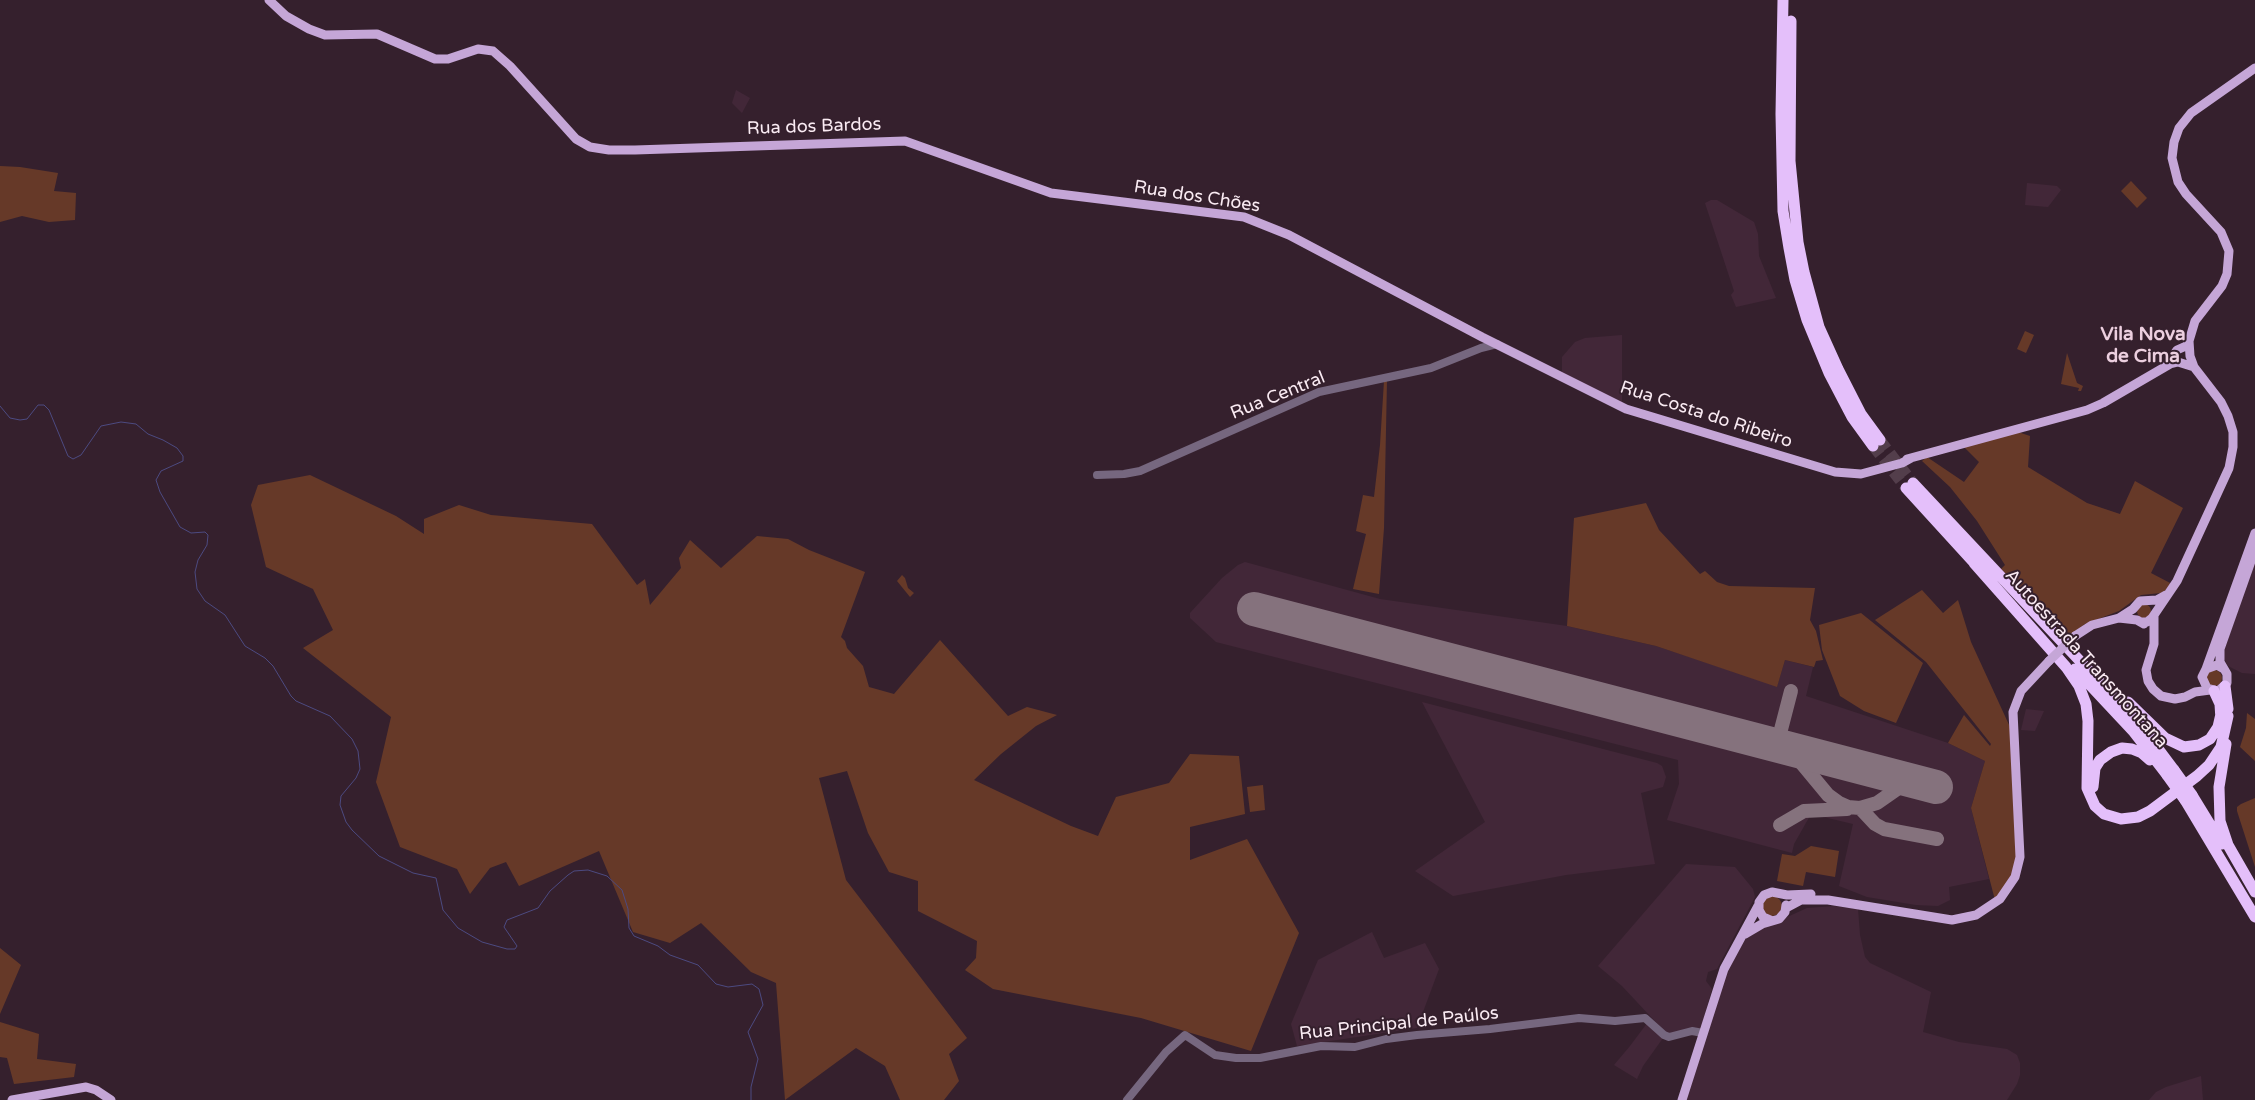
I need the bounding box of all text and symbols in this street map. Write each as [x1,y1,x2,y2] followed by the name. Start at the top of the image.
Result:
[746,114,882,140] street label: Rua dos Bardos
[1132,176,1262,218] street label: Rua dos Chões
[2100,324,2186,368] district label: Vila Nova de Cima
[1228,367,1328,425] street label: Rua Central
[1617,377,1795,453] street label: Rua Costa do Ribeiro
[2000,565,2172,753] street label: Autoestrada Transmontana
[1298,1003,1500,1045] street label: Rua Principal de Paúlos

